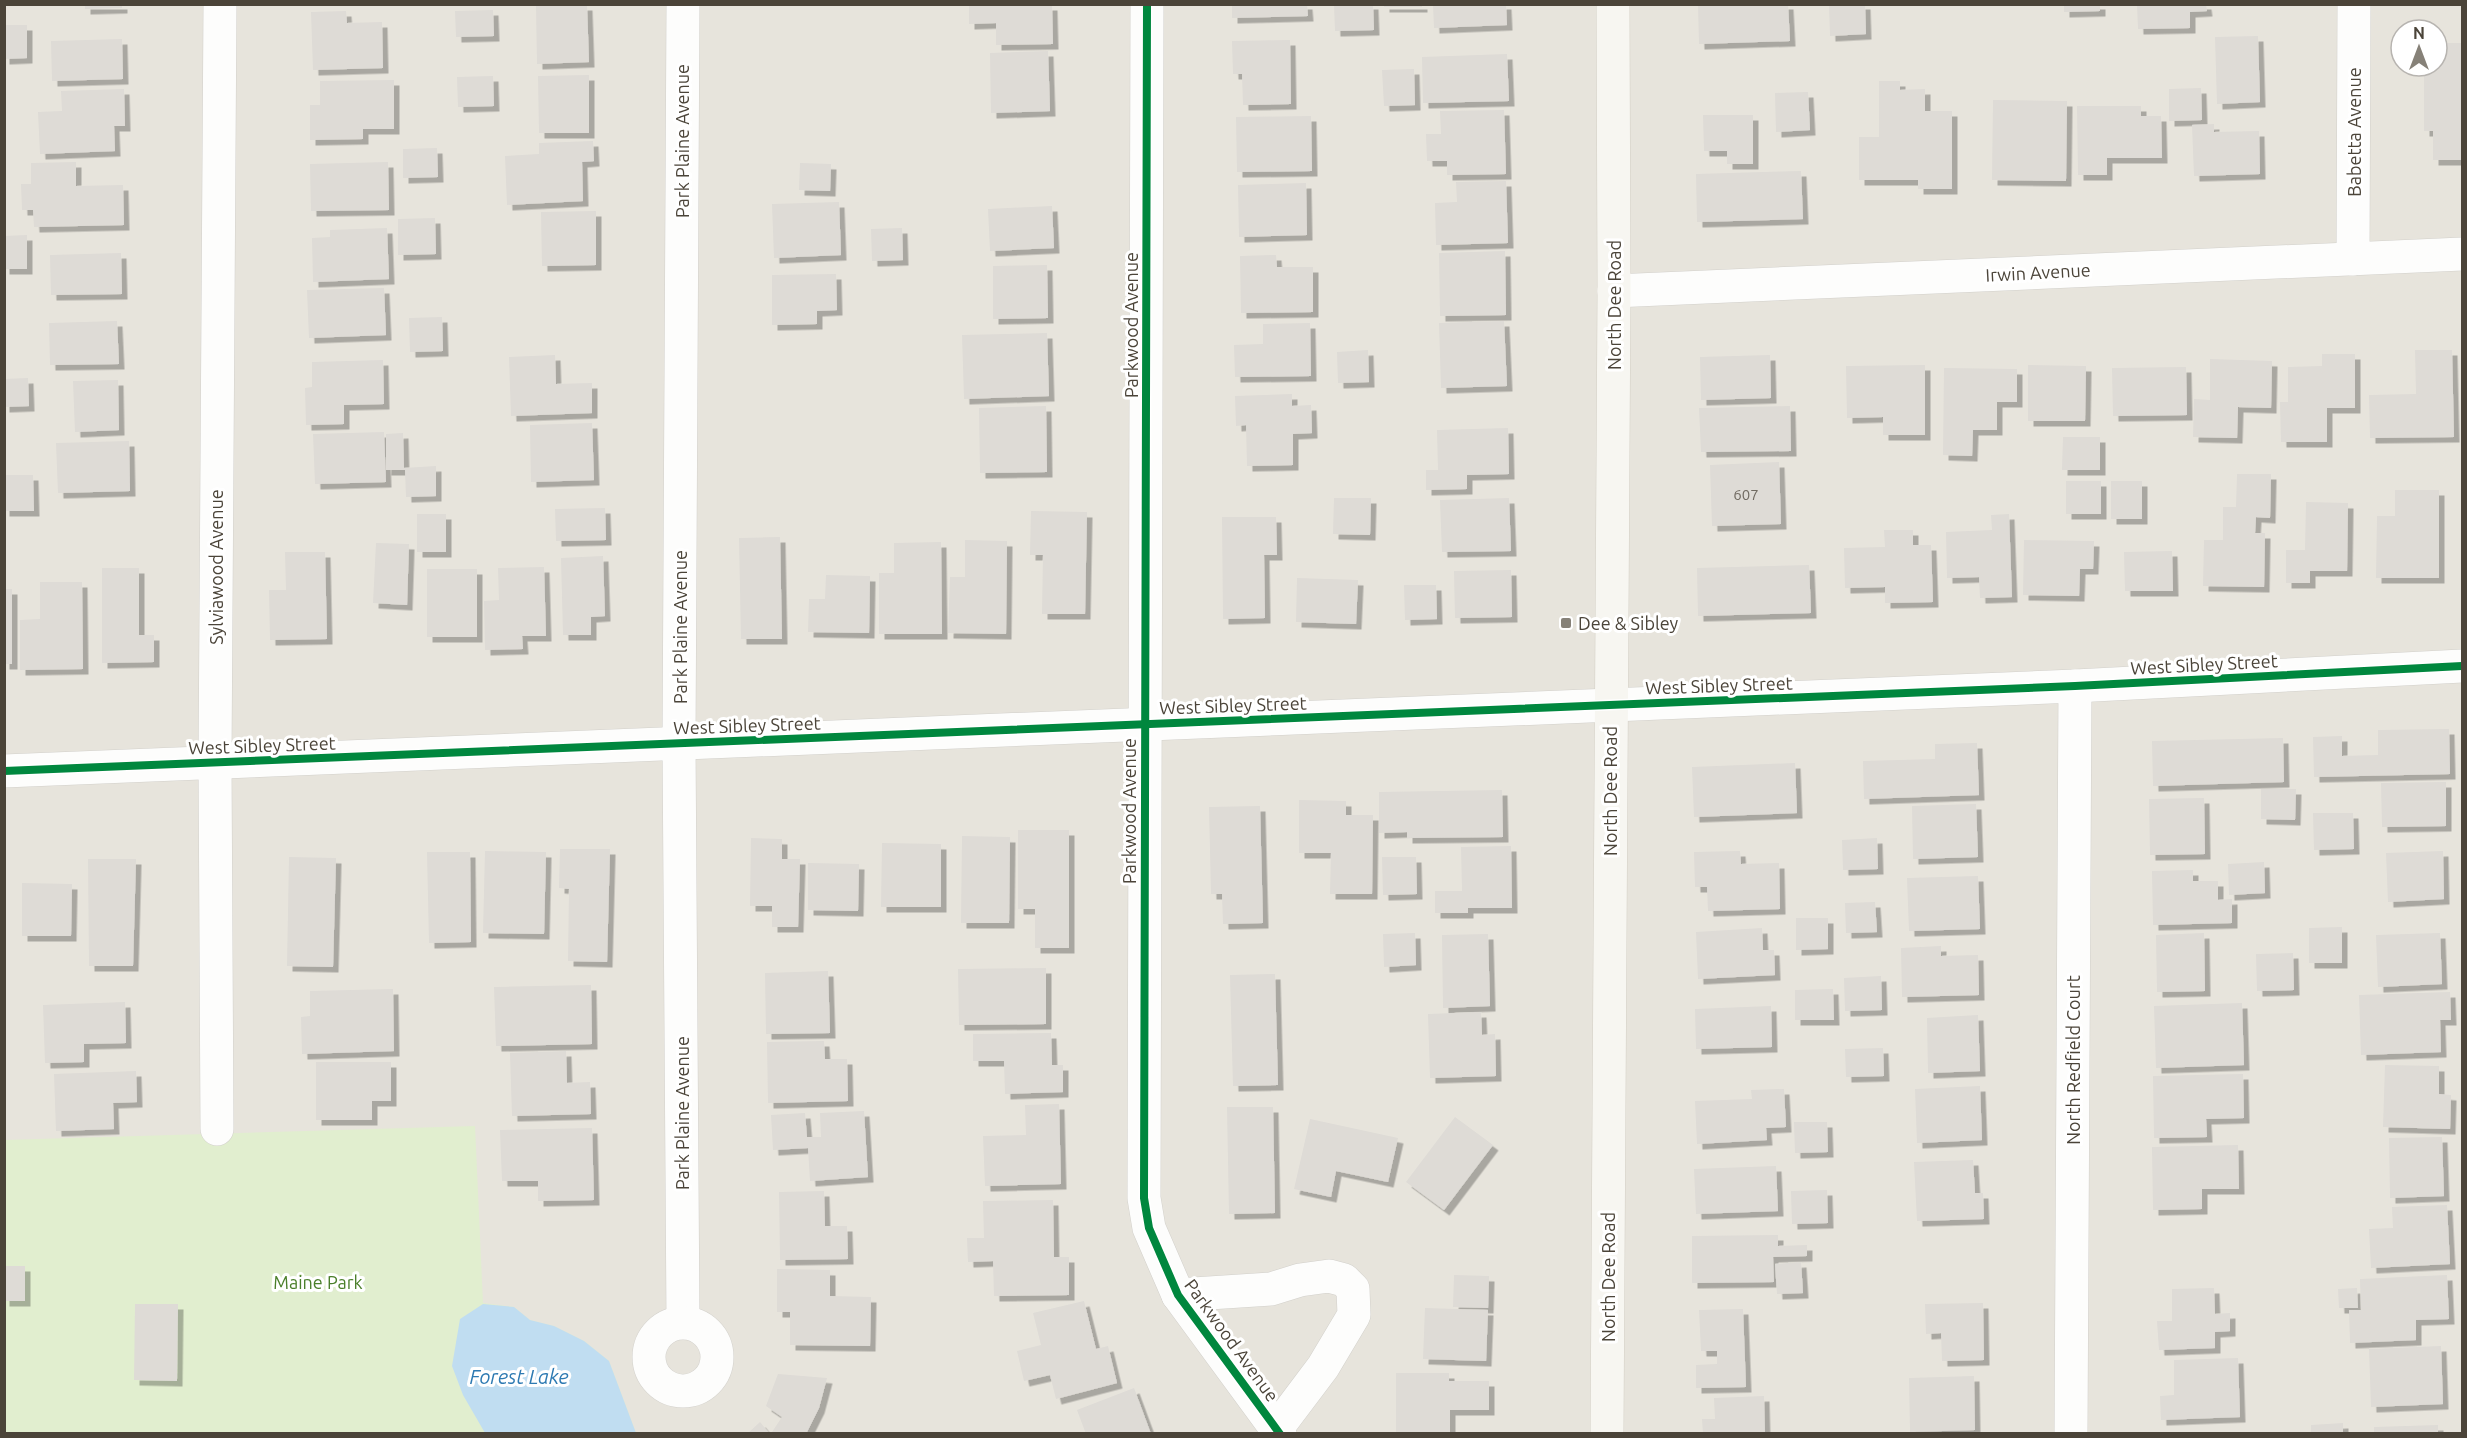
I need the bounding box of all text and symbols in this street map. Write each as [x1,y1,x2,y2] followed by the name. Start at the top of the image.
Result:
[2389,18,2449,78] north arrow
[2413,24,2425,42] text: N
[672,64,692,218] street label: Park Plaine Avenue
[2344,67,2364,197] street label: Babetta Avenue
[1604,240,1624,370] street label: North Dee Road
[1121,252,1141,398] street label: Parkwood Avenue
[1985,259,2091,285] street label: Irwin Avenue
[1733,486,1759,503] house number: 607
[206,489,226,645] street label: Sylviawood Avenue
[670,550,690,704] street label: Park Plaine Avenue
[1578,613,1679,633] place label: Dee & Sibley
[1559,616,1573,630] marker: Dee & Sibley
[2130,650,2278,678] street label: West Sibley Street
[1645,672,1793,698] street label: West Sibley Street
[1159,692,1307,718] street label: West Sibley Street
[673,712,821,738] street label: West Sibley Street
[1600,726,1620,856] street label: North Dee Road
[188,732,336,758] street label: West Sibley Street
[1119,738,1139,884] street label: Parkwood Avenue
[2063,975,2083,1145] street label: North Redfield Court
[672,1036,692,1190] street label: Park Plaine Avenue
[1598,1212,1618,1342] street label: North Dee Road
[273,1272,363,1292] park label: Maine Park
[1181,1275,1283,1405] street label: Parkwood Avenue
[469,1365,569,1388] water label: Forest Lake

